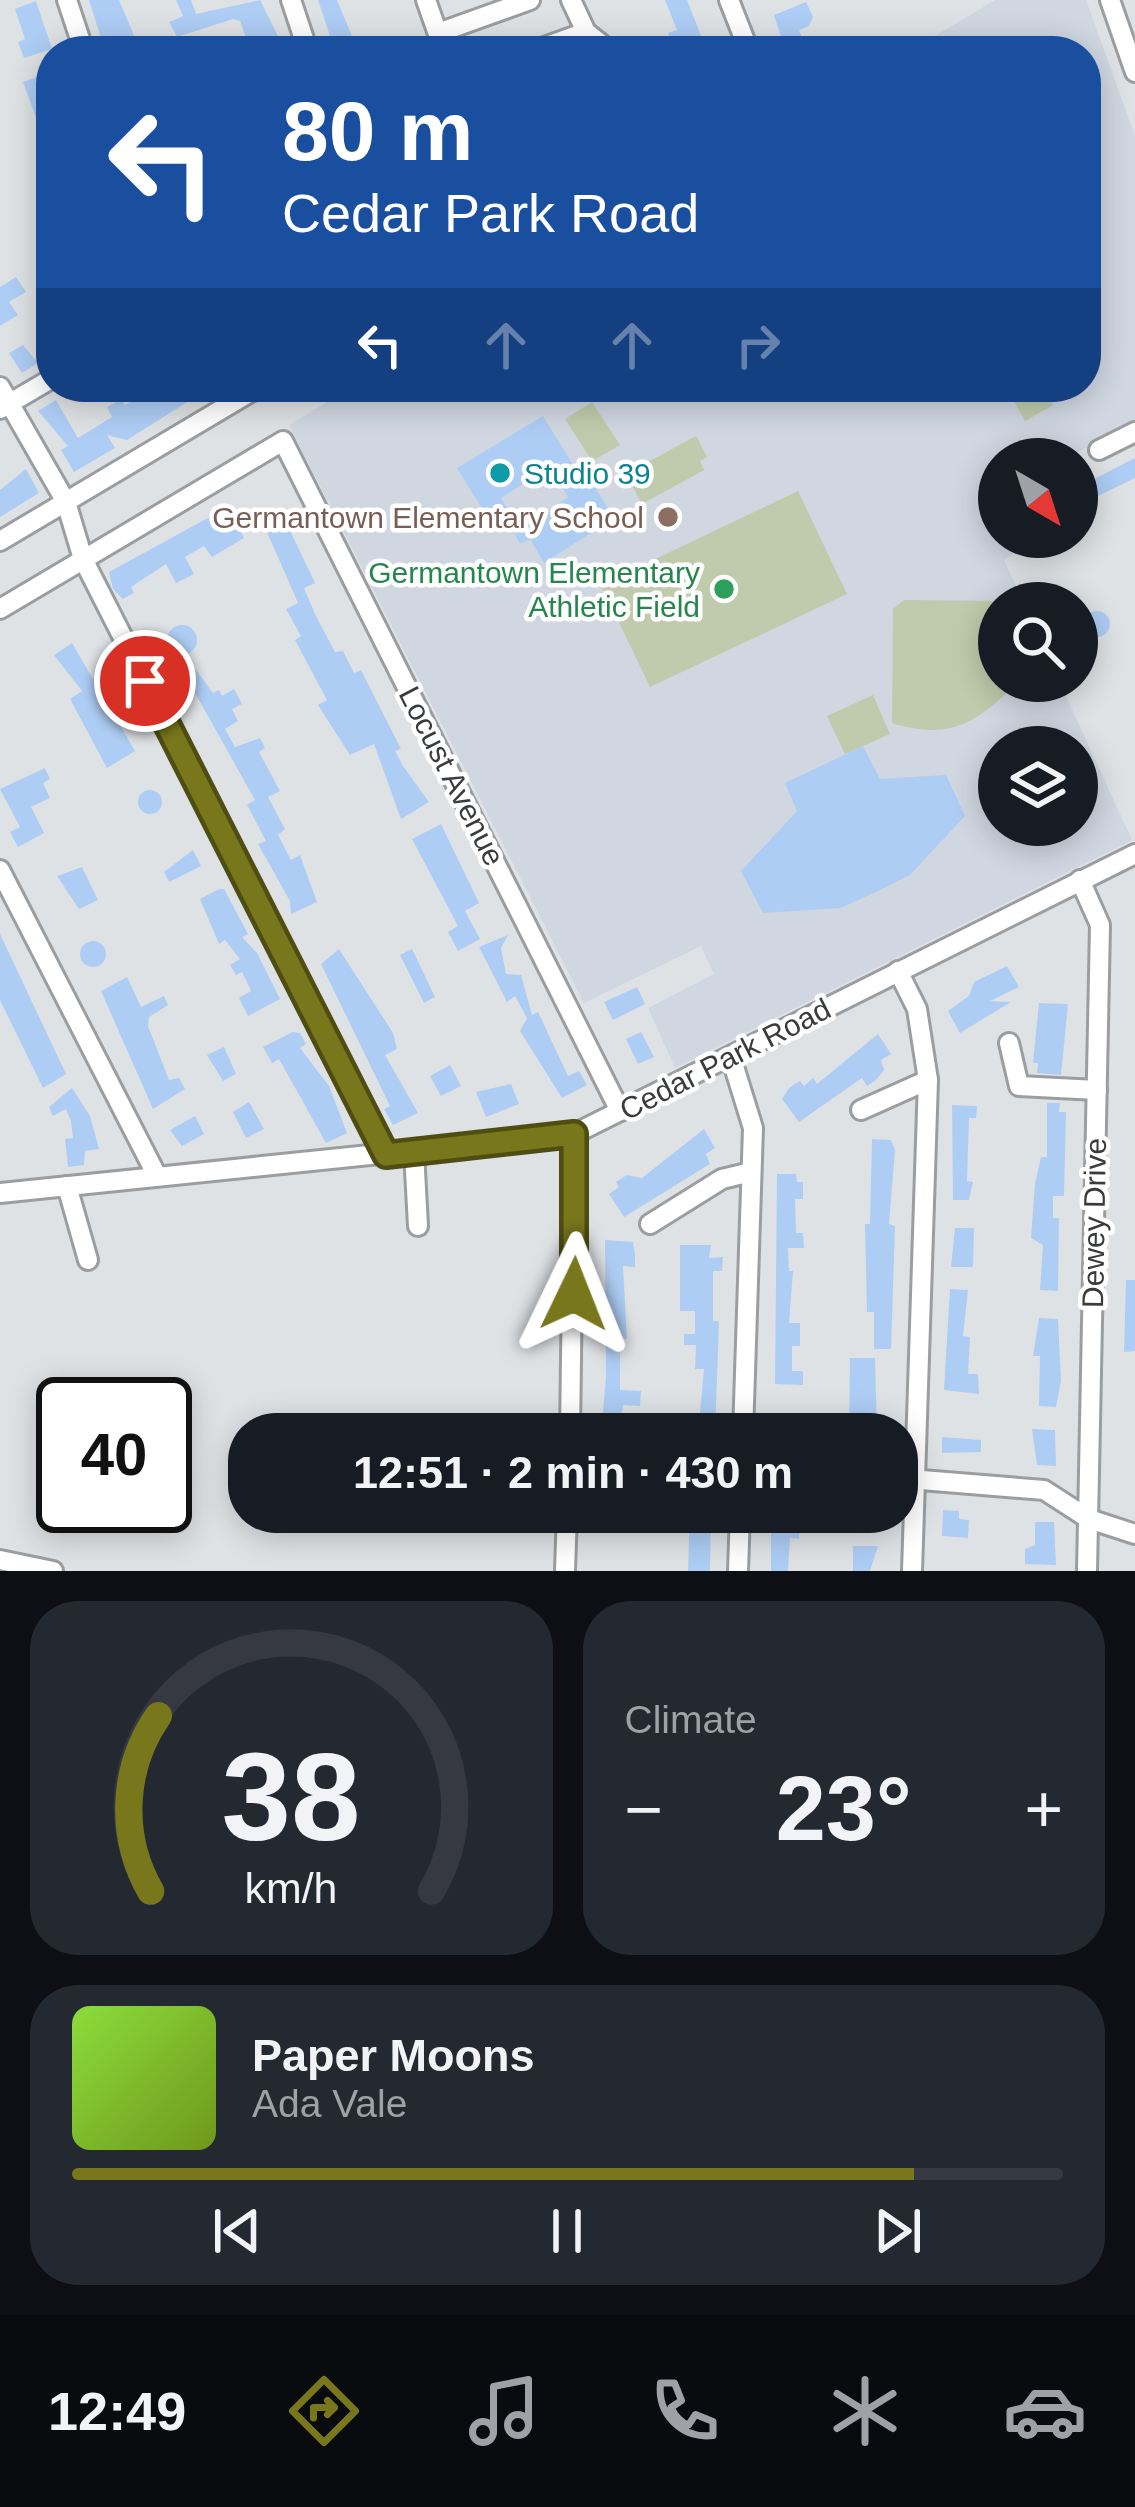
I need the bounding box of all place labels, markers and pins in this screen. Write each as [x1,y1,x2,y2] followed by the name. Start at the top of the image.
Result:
[524,457,651,490] place label: Studio 39
[487,460,513,486] marker: Studio 39
[212,501,644,534] place label: Germantown Elementary School
[655,504,681,530] marker: Germantown Elementary School
[368,556,700,623] place label: Germantown Elementary Athletic Field
[711,576,737,602] marker: Germantown Elementary Athletic Field
[94,630,196,732] pin

